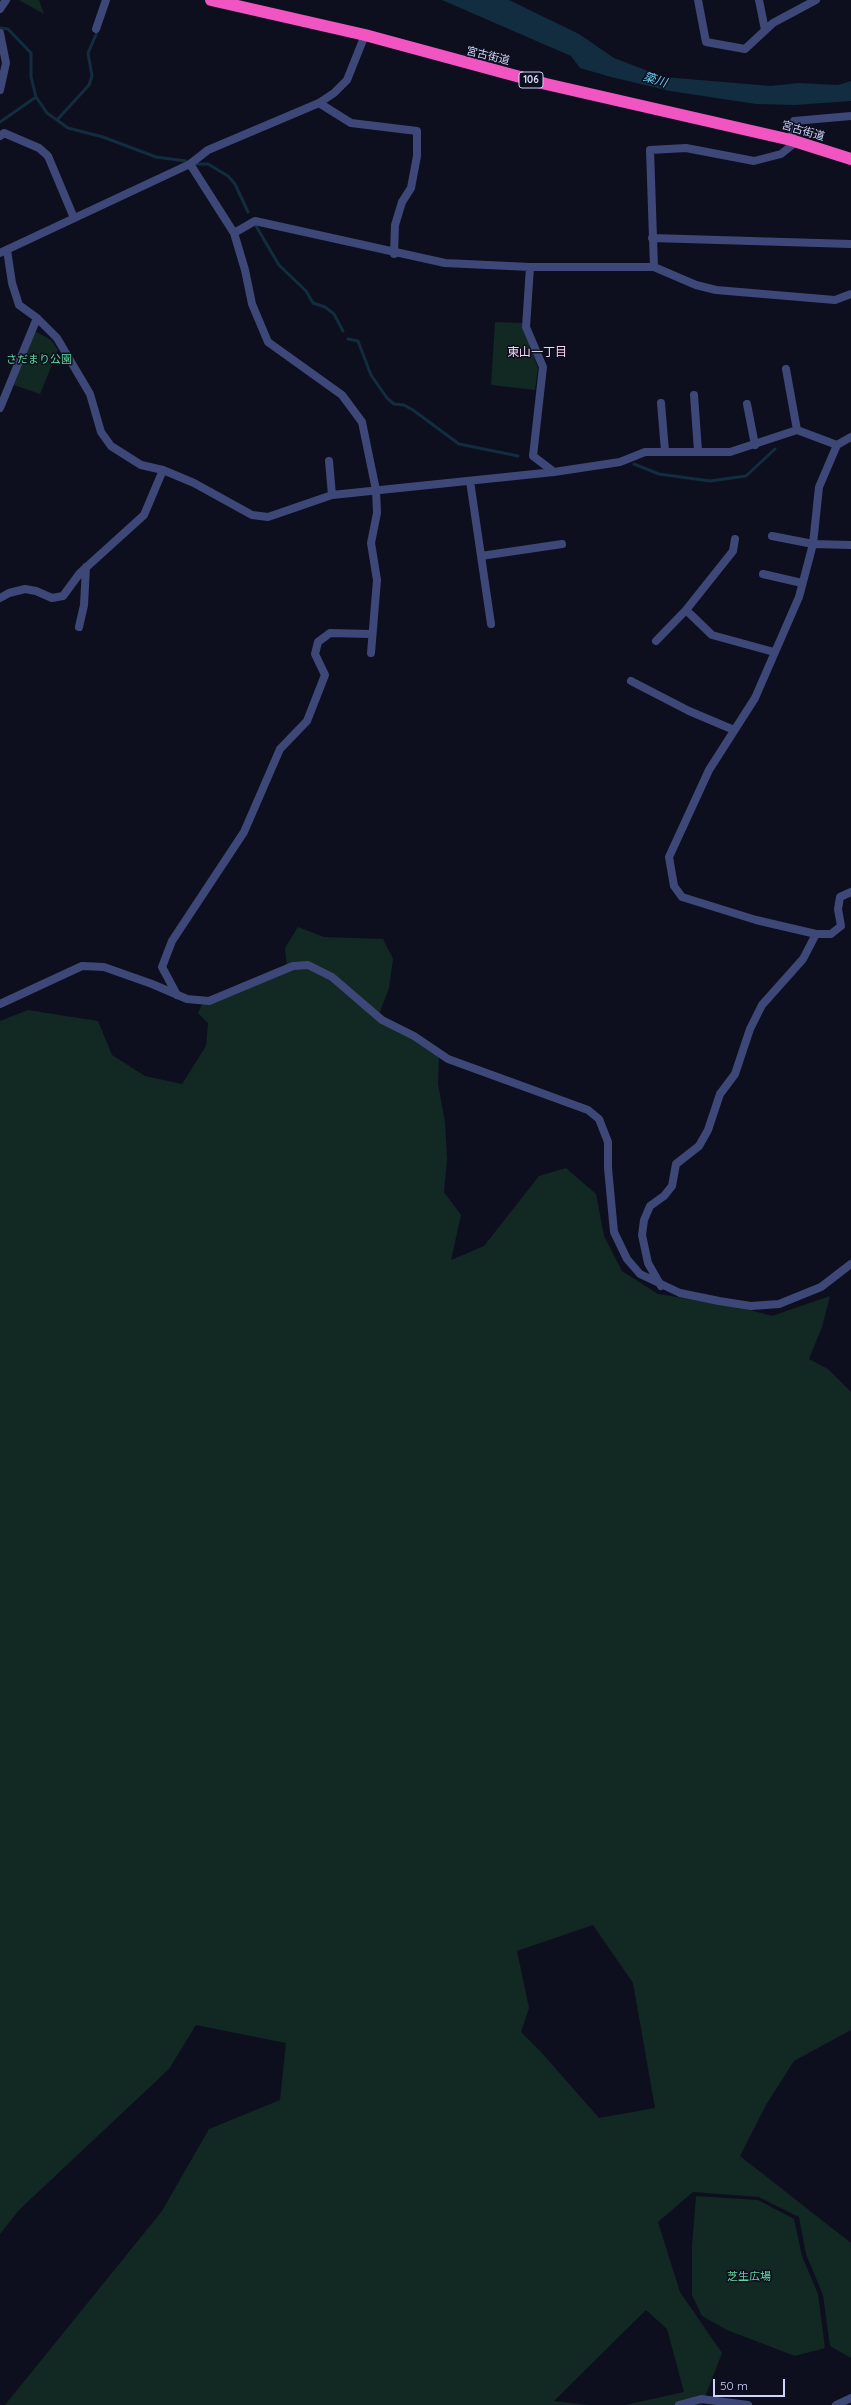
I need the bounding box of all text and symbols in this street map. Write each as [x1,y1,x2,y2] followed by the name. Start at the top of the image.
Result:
[465,44,511,68] street label: 宮古街道
[641,70,669,90] water label: 簗川
[519,72,543,88] road number: 106
[780,119,826,143] street label: 宮古街道
[507,345,567,359] district label: 東山一丁目
[6,353,72,367] park label: さだまり公園
[727,2270,771,2284] park label: 芝生広場
[715,2371,787,2397] scale bar
[720,2378,748,2393] text: 50 m

